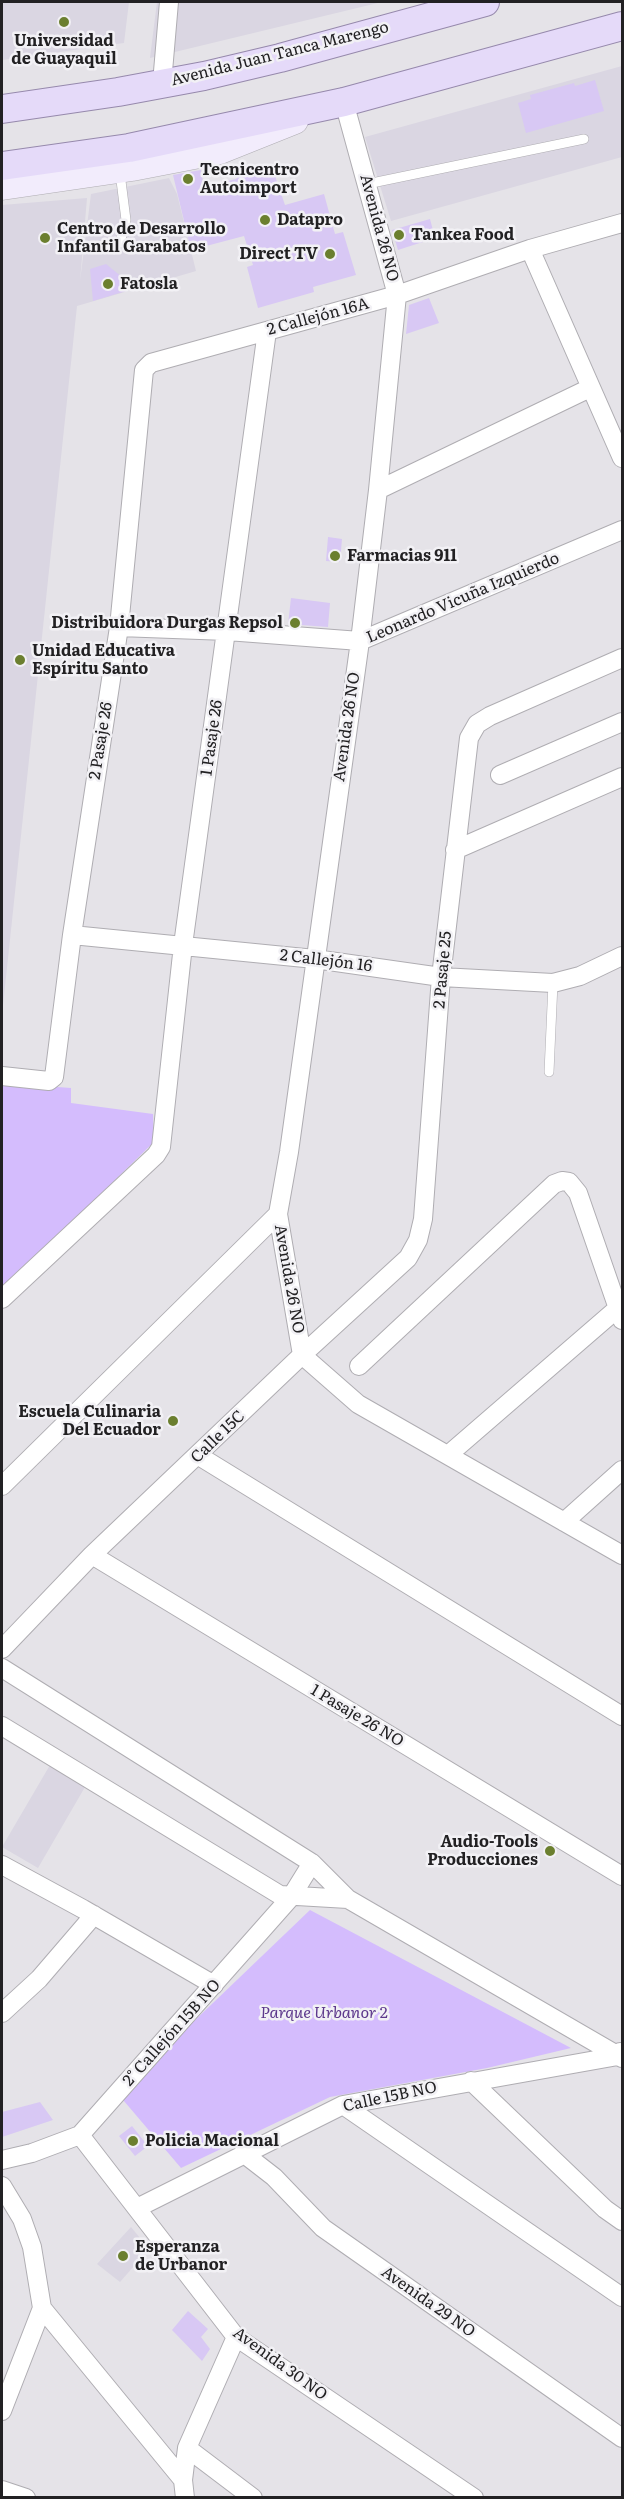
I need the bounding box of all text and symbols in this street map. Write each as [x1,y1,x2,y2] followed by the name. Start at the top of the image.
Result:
[57,15,71,29] marker: Universidad de Guayaquil
[169,18,391,90] street label: Avenida Juan Tanca Marengo
[11,31,117,69] place label: Universidad de Guayaquil
[200,160,299,198] place label: Tecnicentro Autoimport
[181,172,195,186] marker: Tecnicentro Autoimport
[355,172,403,284] street label: Avenida 26 NO
[277,210,343,230] place label: Datapro
[258,213,272,227] marker: Datapro
[57,219,226,257] place label: Centro de Desarrollo Infantil Garabatos
[411,225,514,245] place label: Tankea Food
[392,228,406,242] marker: Tankea Food
[38,231,52,245] marker: Centro de Desarrollo Infantil Garabatos
[239,244,318,264] place label: Direct TV
[323,247,337,261] marker: Direct TV
[120,274,178,294] place label: Fatosla
[101,277,115,291] marker: Fatosla
[265,294,371,340] street label: 2 Callejón 16A
[347,546,457,566] place label: Farmacias 911
[328,549,342,563] marker: Farmacias 911
[364,549,562,647] street label: Leonardo Vicuña Izquierdo
[51,613,283,633] place label: Distribuidora Durgas Repsol
[288,616,302,630] marker: Distribuidora Durgas Repsol
[32,641,175,679] place label: Unidad Educativa Espíritu Santo
[13,653,27,667] marker: Unidad Educativa Espíritu Santo
[330,671,364,783] street label: Avenida 26 NO
[197,699,227,777] street label: 1 Pasaje 26
[85,701,117,781] street label: 2 Pasaje 26
[430,930,456,1010] street label: 2 Pasaje 25
[279,946,373,976] street label: 2 Callejón 16
[270,1223,308,1335] street label: Avenida 26 NO
[18,1402,161,1440] place label: Escuela Culinaria Del Ecuador
[187,1407,249,1467] street label: Calle 15C
[166,1414,180,1428] marker: Escuela Culinaria Del Ecuador
[307,1681,407,1751] street label: 1 Pasaje 26 NO
[427,1832,538,1870] place label: Audio-Tools Producciones
[543,1844,557,1858] marker: Audio-Tools Producciones
[119,1976,225,2090] street label: 2° Callejón 15B NO
[260,2003,388,2023] park label: Parque Urbanor 2
[341,2078,439,2116] street label: Calle 15B NO
[145,2131,279,2151] place label: Policia Macional
[126,2134,140,2148] marker: Policia Macional
[135,2237,227,2275] place label: Esperanza de Urbanor
[116,2249,130,2263] marker: Esperanza de Urbanor
[377,2263,479,2341] street label: Avenida 29 NO
[229,2323,331,2405] street label: Avenida 30 NO

